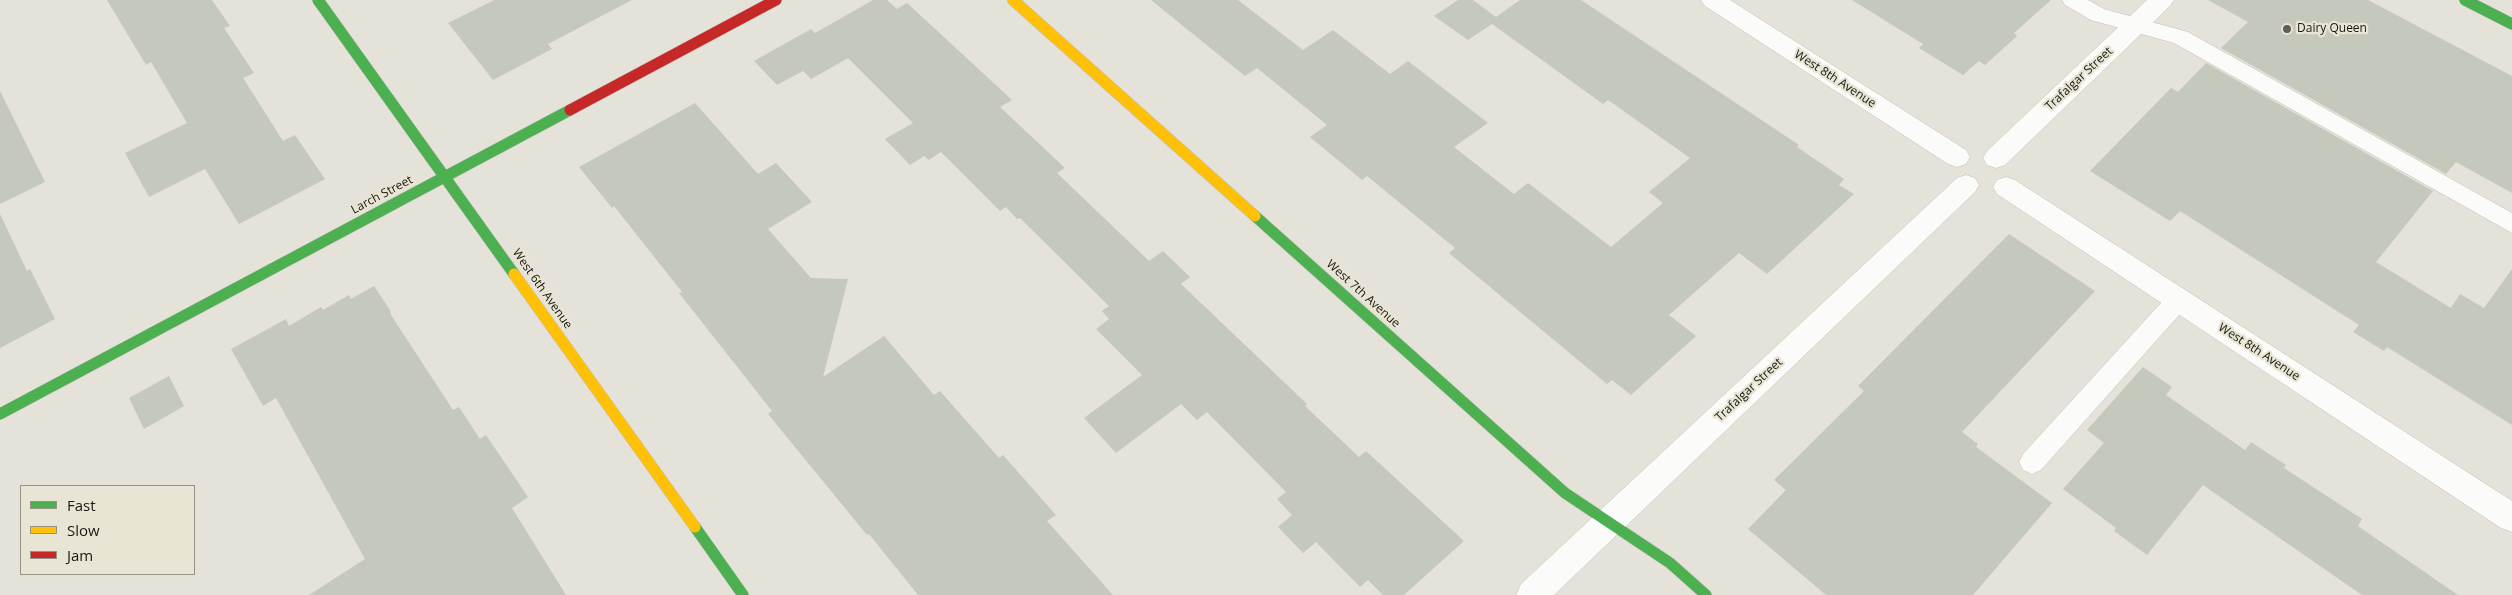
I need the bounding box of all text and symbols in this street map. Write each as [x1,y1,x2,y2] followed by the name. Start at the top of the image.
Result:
[2297,22,2367,36] place label: Dairy Queen
[2281,23,2293,35] marker: Dairy Queen
[2042,44,2116,114] street label: Trafalgar Street
[1792,47,1878,111] street label: West 8th Avenue
[349,173,415,217] street label: Larch Street
[509,246,575,332] street label: West 6th Avenue
[1323,257,1403,331] street label: West 7th Avenue
[2216,320,2302,384] street label: West 8th Avenue
[1712,355,1786,425] street label: Trafalgar Street
[20,485,195,575] legend
[67,495,96,515] text: Fast
[67,520,100,540] text: Slow
[67,545,93,565] text: Jam

